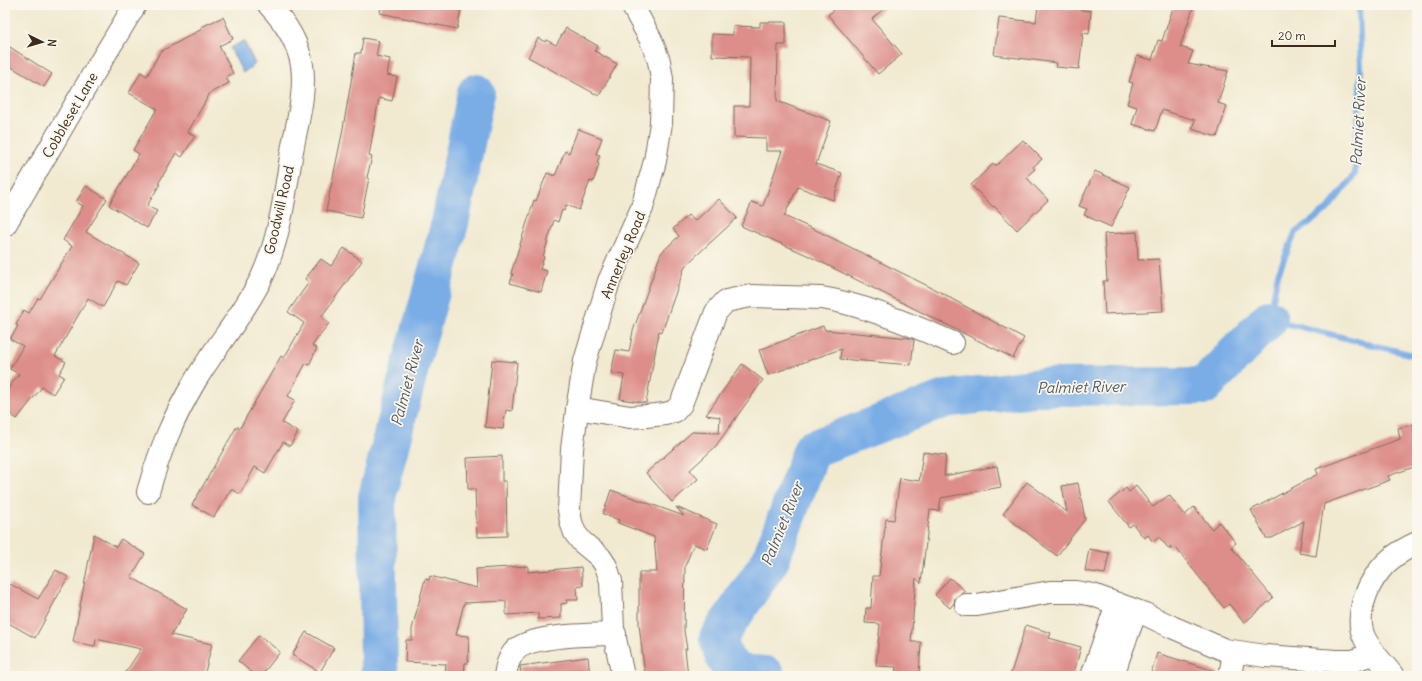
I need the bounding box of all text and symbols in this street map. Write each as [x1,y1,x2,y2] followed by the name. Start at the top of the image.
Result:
[22,22,62,62] north arrow
[1272,22,1335,48] scale bar
[1278,28,1306,43] text: 20 m
[45,38,59,47] text: N
[38,69,102,161] street label: Cobbleset Lane
[1346,76,1370,167] water label: Palmiet River
[260,164,298,256] street label: Goodwill Road
[596,209,650,301] street label: Annerley Road
[386,336,428,428] water label: Palmiet River
[1037,377,1127,397] water label: Palmiet River
[757,478,808,568] water label: Palmiet River

